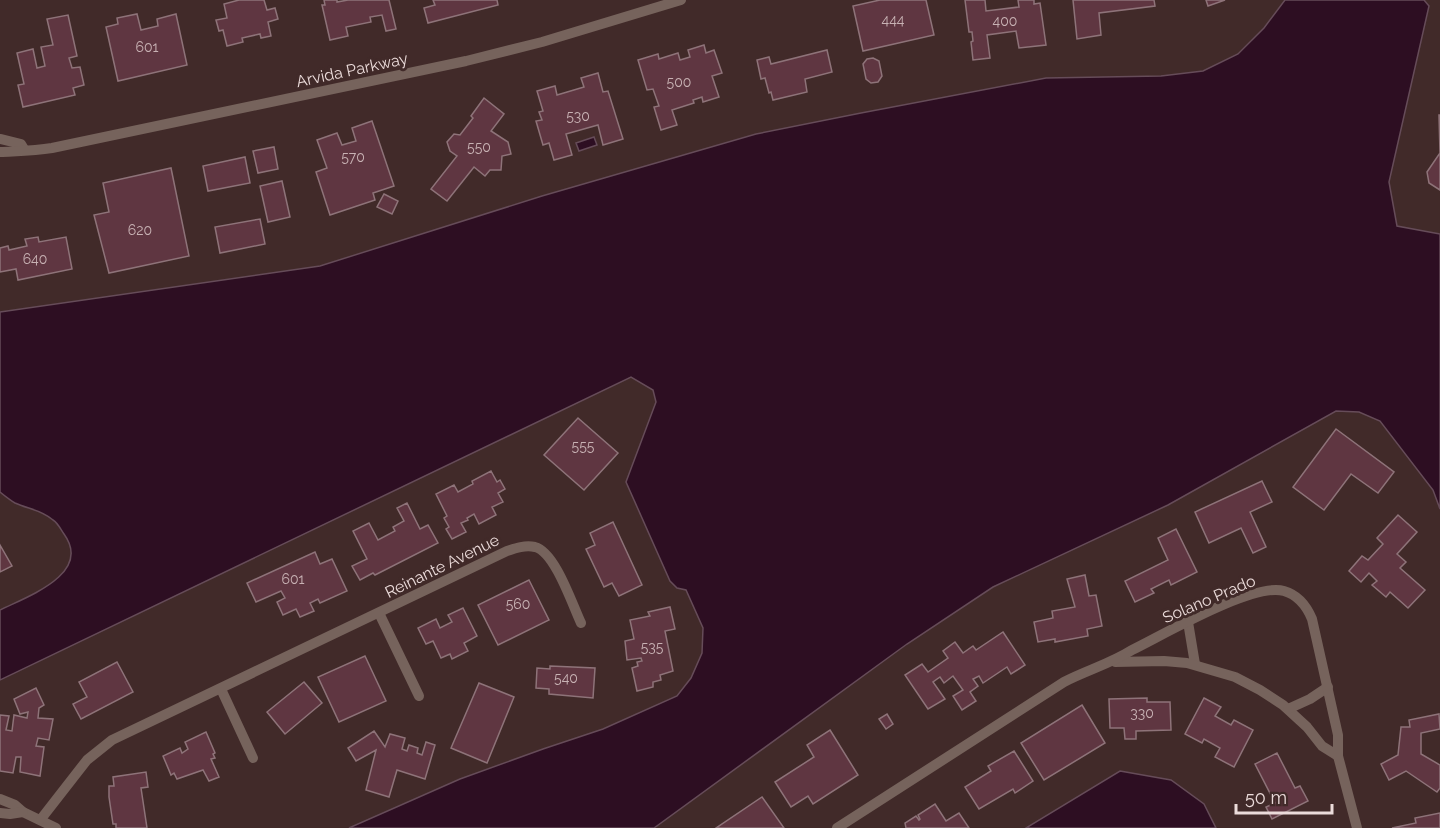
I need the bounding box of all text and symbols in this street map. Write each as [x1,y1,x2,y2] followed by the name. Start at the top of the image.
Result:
[882,12,905,28] house number: 444
[993,13,1017,29] house number: 400
[135,39,159,55] house number: 601
[294,49,410,91] street label: Arvida Parkway
[667,74,691,90] house number: 500
[566,108,590,124] house number: 530
[467,139,491,155] house number: 550
[341,149,365,165] house number: 570
[128,222,152,238] house number: 620
[23,251,47,267] house number: 640
[572,438,595,454] house number: 555
[382,530,502,602] street label: Reinante Avenue
[281,571,305,587] house number: 601
[1160,571,1258,627] street label: Solano Prado
[506,596,530,612] house number: 560
[641,639,664,655] house number: 535
[554,670,578,686] house number: 540
[1130,705,1154,721] house number: 330
[1236,777,1332,815] scale bar
[1245,787,1287,808] text: 50 m

